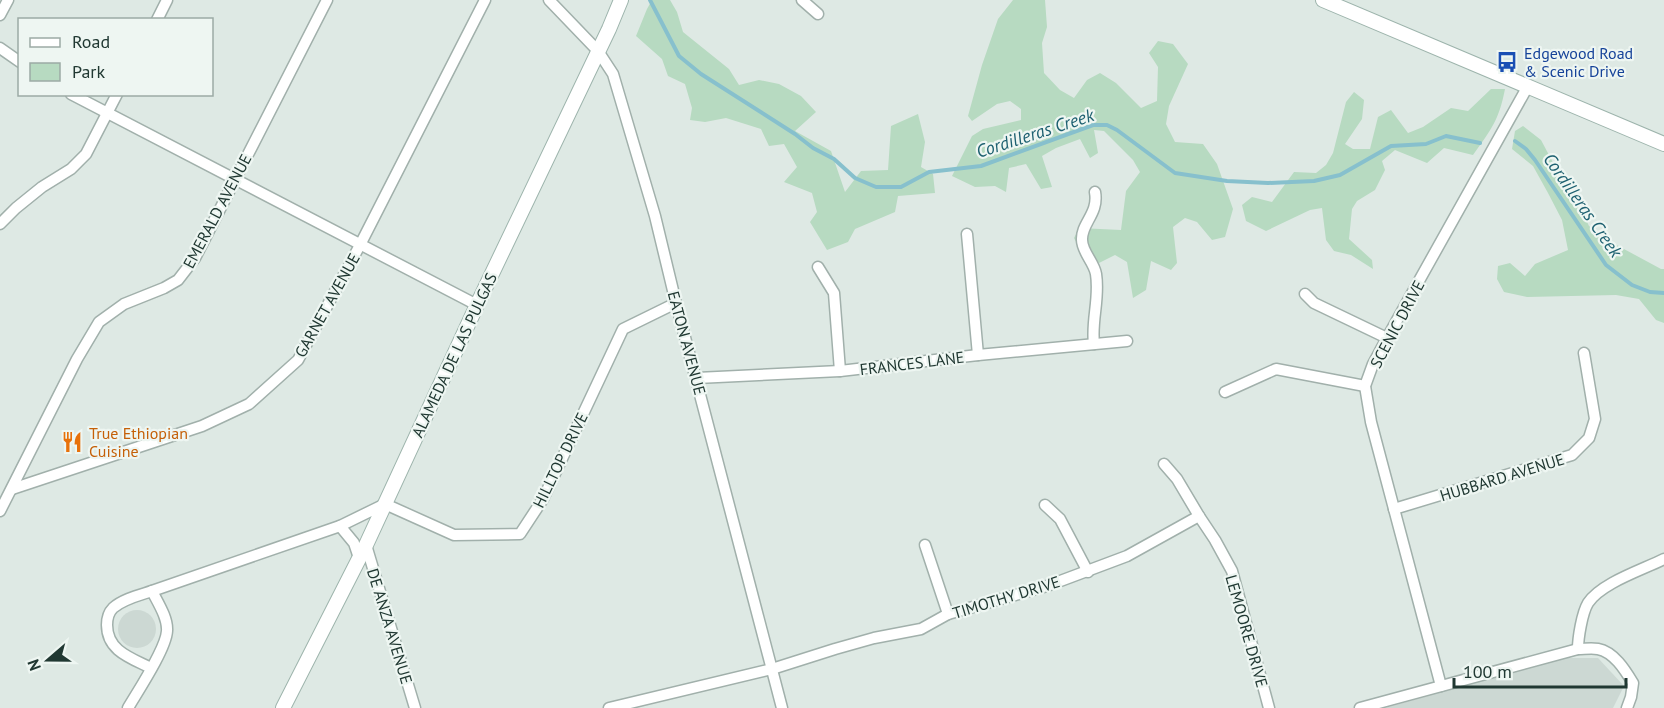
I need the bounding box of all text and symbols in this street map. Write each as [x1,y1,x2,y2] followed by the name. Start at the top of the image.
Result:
[18,18,213,96] legend
[72,30,110,53] text: Road
[1524,43,1633,81] place label: Edgewood Road & Scenic Drive
[1495,50,1519,74] bus stop icon: Edgewood Road & Scenic Drive
[72,60,105,83] text: Park
[973,103,1098,163] water label: Cordilleras Creek
[1538,148,1628,262] water label: Cordilleras Creek
[178,150,256,272] street label: EMERALD AVENUE
[290,249,364,361] street label: GARNET AVENUE
[407,269,501,441] street label: ALAMEDA DE LAS PULGAS
[1365,277,1429,371] street label: SCENIC DRIVE
[664,289,710,397] street label: EATON AVENUE
[859,347,965,379] street label: FRANCES LANE
[528,409,592,511] street label: HILLTOP DRIVE
[89,423,188,461] place label: True Ethiopian Cuisine
[60,430,84,454] restaurant icon: True Ethiopian Cuisine
[1437,449,1567,505] street label: HUBBARD AVENUE
[363,566,417,686] street label: DE ANZA AVENUE
[950,571,1062,623] street label: TIMOTHY DRIVE
[1221,572,1273,690] street label: LEMOORE DRIVE
[18,630,78,690] north arrow
[1454,651,1626,689] scale bar
[23,657,45,673] text: N
[1463,660,1512,683] text: 100 m

